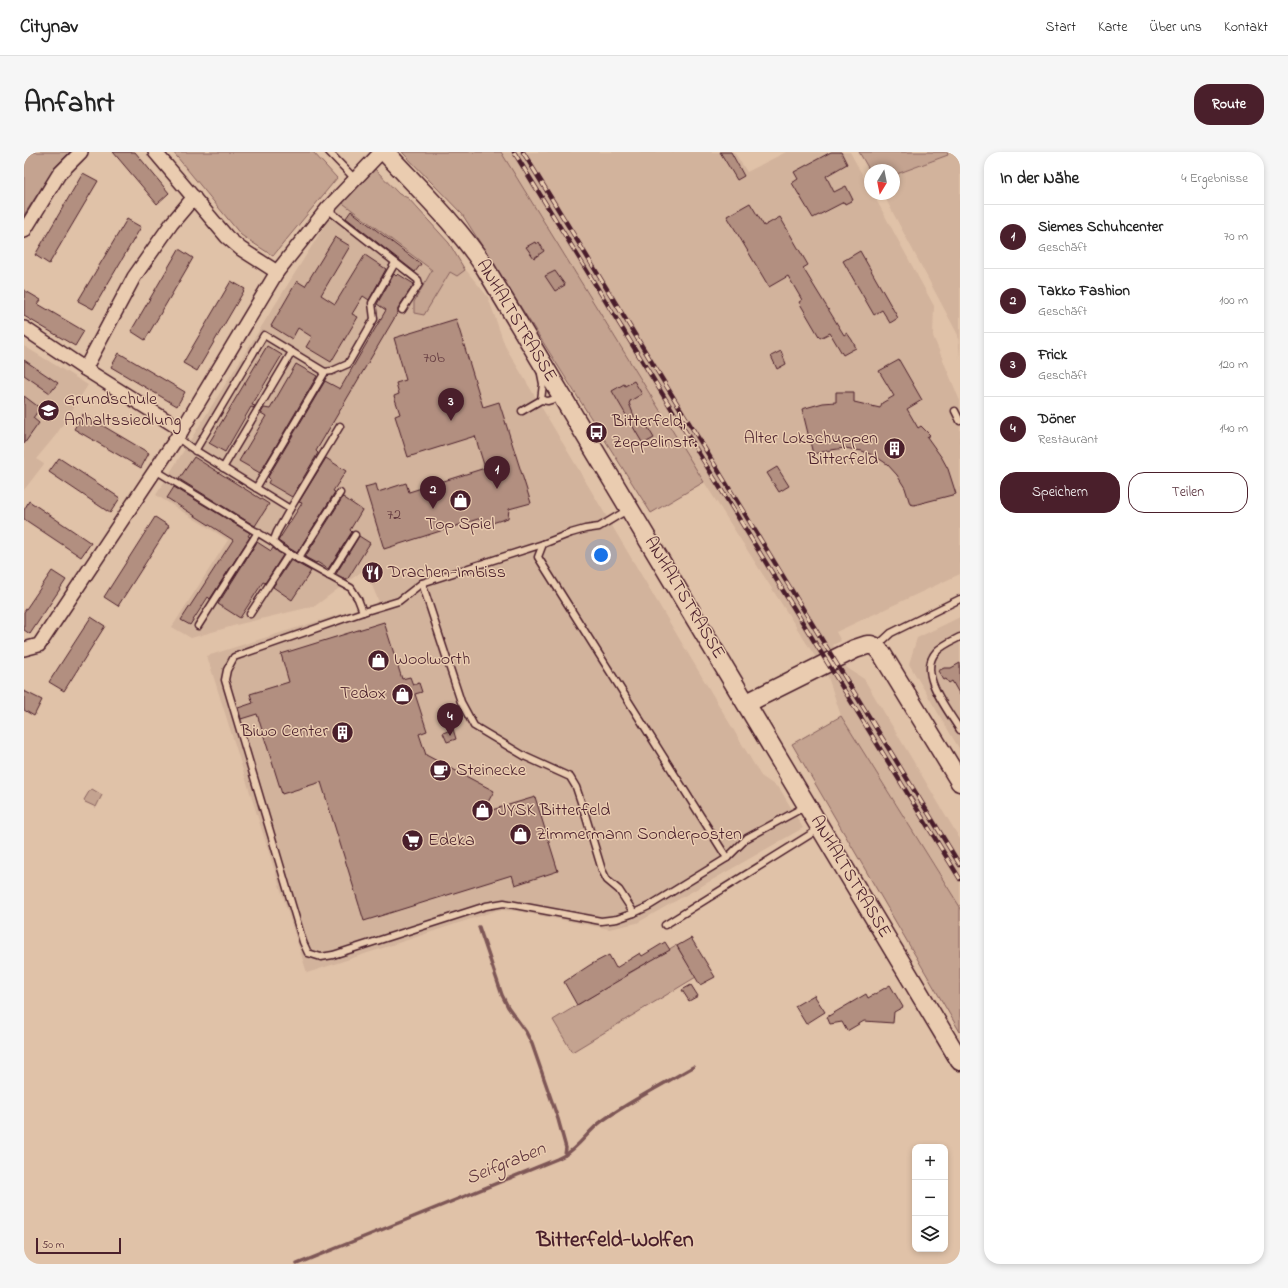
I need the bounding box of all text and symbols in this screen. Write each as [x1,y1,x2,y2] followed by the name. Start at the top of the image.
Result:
[20,14,78,41] text: Citynav
[1046,17,1076,38] text: Start
[1098,17,1128,38] text: Karte
[1150,17,1202,38] text: Über uns
[1224,17,1268,38] text: Kontakt
[24,84,115,125] text: Anfahrt
[1194,84,1264,125] button: Route
[864,164,900,200] north arrow
[1000,166,1079,191] text: In der Nähe
[1181,169,1248,188] text: 4 Ergebnisse
[1038,216,1163,238] text: Siemes Schuhcenter
[1011,227,1015,246] text: 1
[1224,227,1248,246] text: 70 m
[1038,238,1087,257] text: Geschäft
[469,255,563,387] street label: ANHALTSTRASSE
[1038,280,1130,302] text: Takko Fashion
[1010,291,1016,310] text: 2
[1219,291,1248,310] text: 100 m
[1038,302,1087,321] text: Geschäft
[1038,344,1067,366] text: Frick
[423,346,446,370] house number: 70b
[1010,355,1016,374] text: 3
[1218,355,1248,374] text: 120 m
[1038,366,1087,385] text: Geschäft
[64,387,181,435] place label: Grundschule Anhaltssiedlung
[438,388,464,421] pin: 3
[35,397,61,423] school or university icon: Grundschule Anhaltssiedlung
[1038,408,1076,430] text: Döner
[611,409,698,456] place label: Bitterfeld, Zeppelinstr.
[583,419,609,445] bus stop icon: Bitterfeld, Zeppelinstr.
[1010,419,1016,438] text: 4
[1220,419,1248,438] text: 140 m
[744,426,878,473] place label: Alter Lokschuppen Bitterfeld
[1038,430,1098,449] text: Restaurant
[881,436,907,462] building icon: Alter Lokschuppen Bitterfeld
[484,456,510,489] pin: 1
[1000,472,1120,513] button: Speichern
[1128,472,1248,513] button: Teilen
[420,476,446,509] pin: 2
[447,487,473,513] shop icon: Top Spiel
[387,503,401,527] house number: 72
[426,512,494,538] place label: Top Spiel
[637,532,731,664] street label: ANHALTSTRASSE
[591,545,611,565] your location
[360,560,386,586] restaurant icon: Drachen-Imbiss
[387,560,506,586] place label: Drachen-Imbiss
[365,647,391,673] shop icon: Woolworth
[394,647,470,673] place label: Woolworth
[340,681,386,707] place label: Tedox
[389,681,415,707] shop icon: Tedox
[437,703,463,736] pin: 4
[240,719,328,745] place label: Biwo Center
[330,719,356,745] building icon: Biwo Center
[428,758,454,784] cafe icon: Steinecke
[456,758,527,784] place label: Steinecke
[470,798,496,824] shop icon: JYSK Bitterfeld
[498,798,610,824] place label: JYSK Bitterfeld
[803,811,897,943] street label: ANHALTSTRASSE
[507,822,533,848] shop icon: Zimmermann Sonderposten
[536,822,742,848] place label: Zimmermann Sonderposten
[399,828,425,854] supermarket icon: Edeka
[428,828,475,854] place label: Edeka
[462,1136,551,1193] water label: Seifgraben
[912,1144,948,1252] map controls
[912,1144,948,1180] button: +
[912,1180,948,1216] button: −
[912,1216,948,1252] button: layers
[535,1225,694,1257] district label: Bitterfeld-Wolfen
[36,1236,121,1255] scale bar
[42,1237,64,1253] text: 50 m

